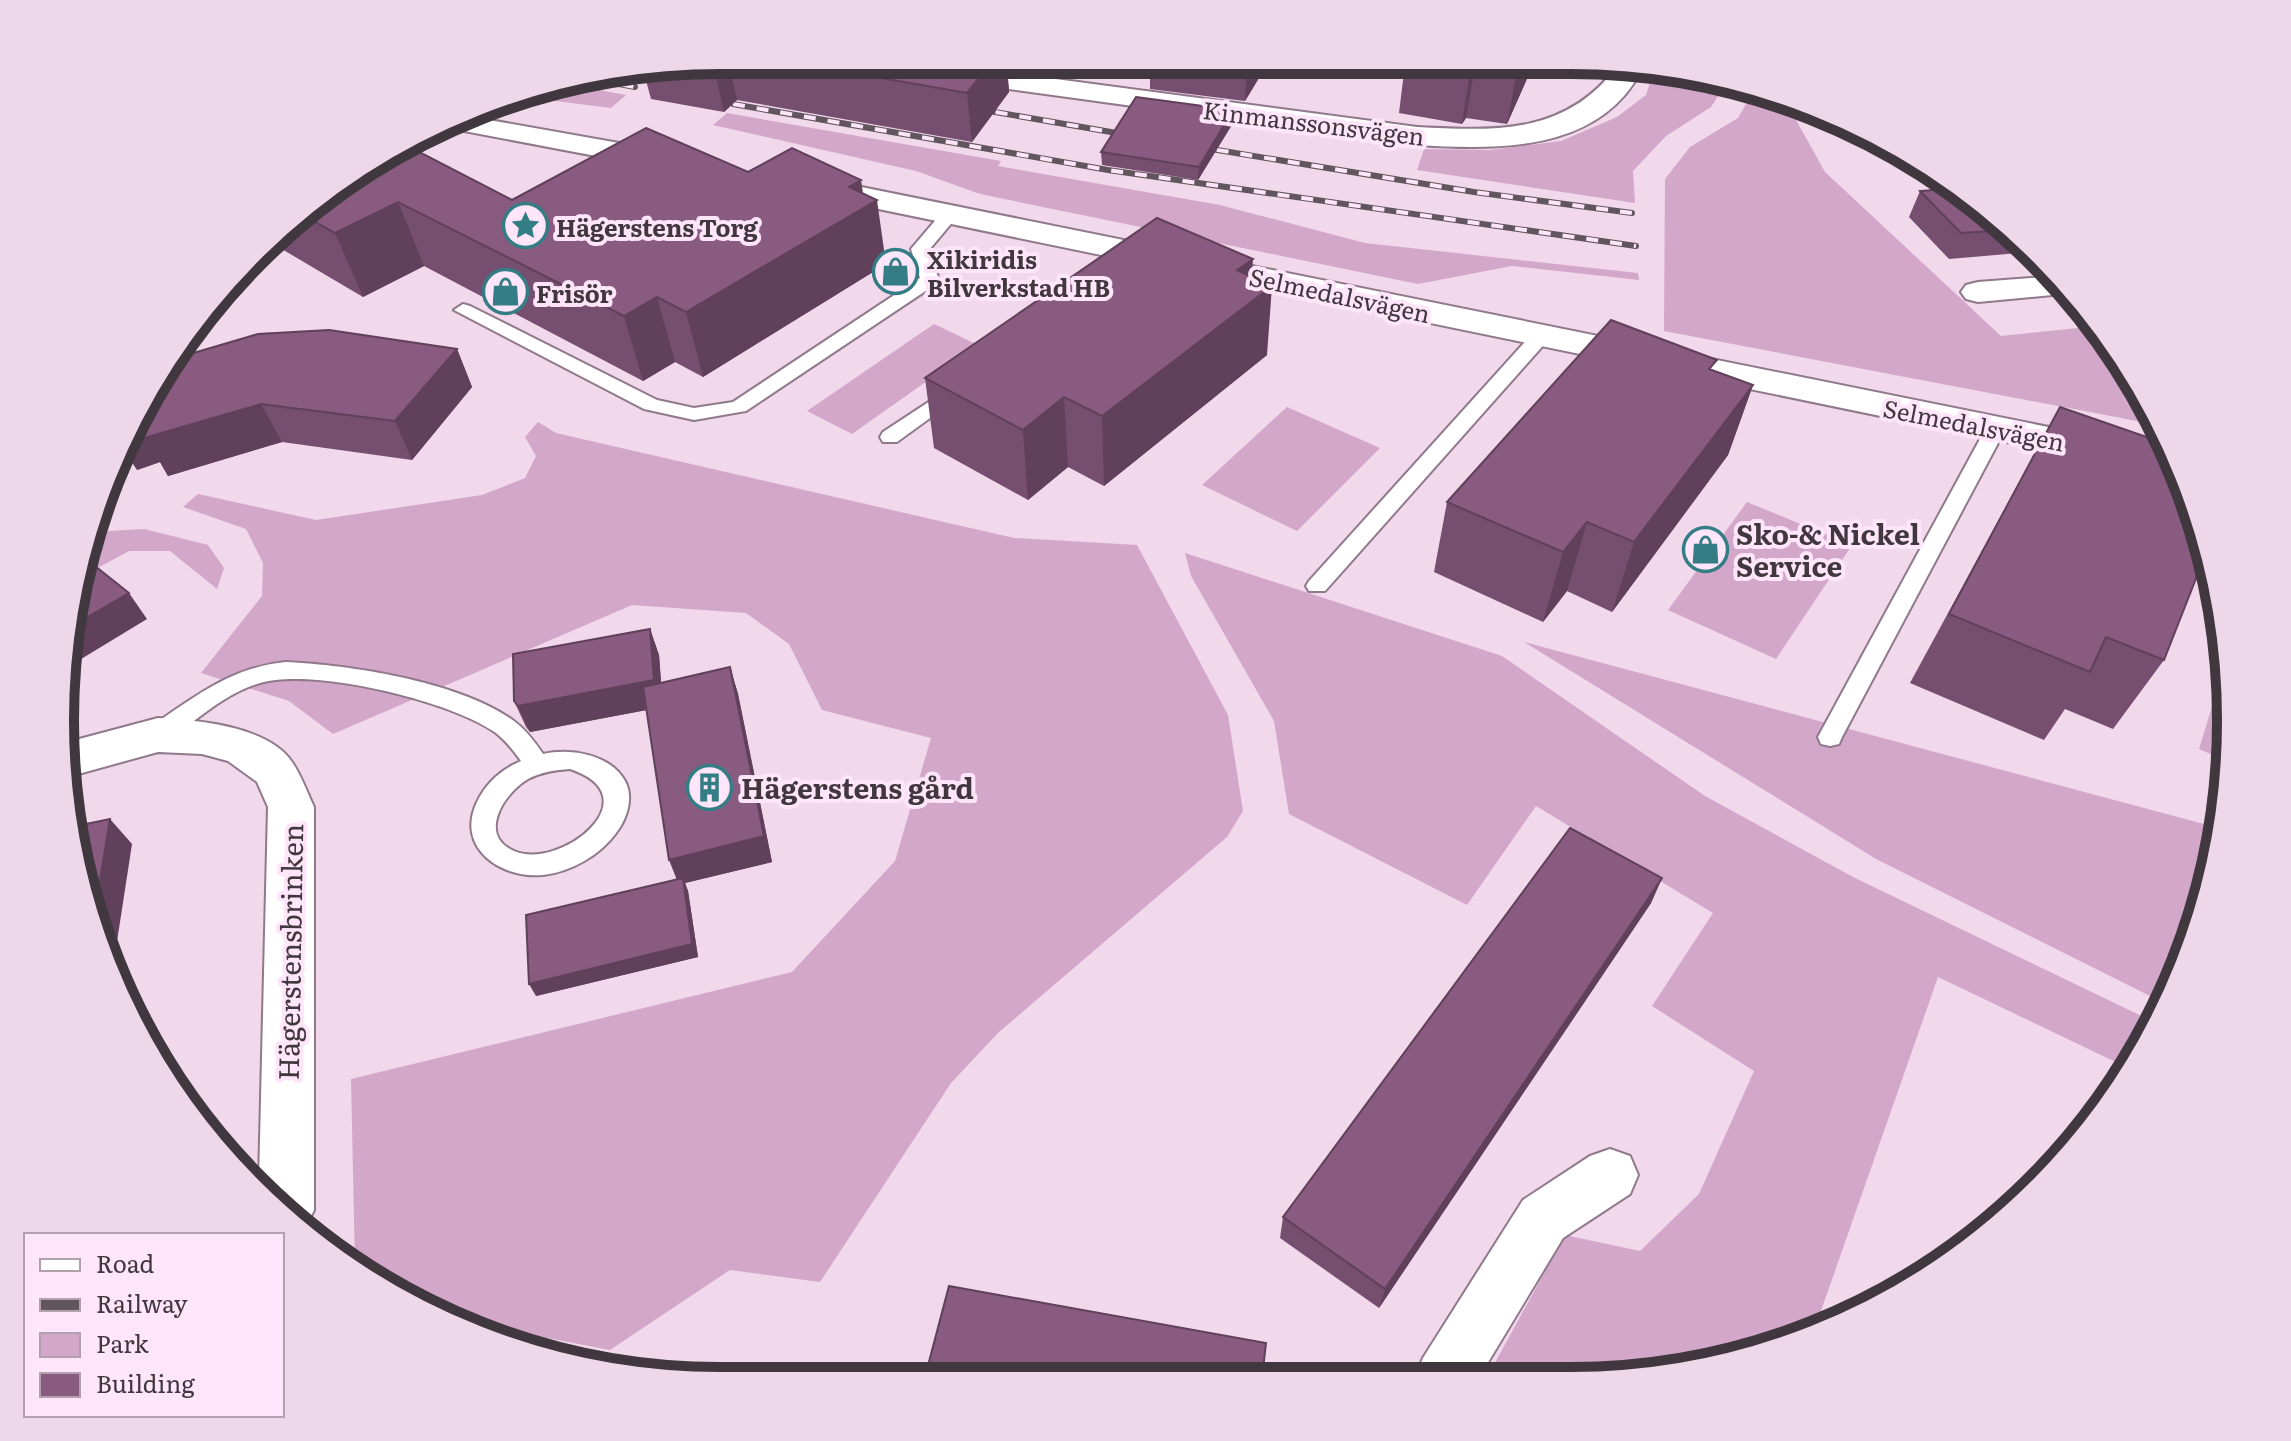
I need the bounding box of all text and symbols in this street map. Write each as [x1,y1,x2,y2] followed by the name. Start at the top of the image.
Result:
[1201,91,1427,153] street label: Kinmanssonsvägen
[501,202,549,250] place icon: Hägerstens Torg
[556,209,758,244] place label: Hägerstens Torg
[927,241,1110,304] place label: Xikiridis Bilverkstad HB
[872,248,920,296] shop icon: Xikiridis Bilverkstad HB
[1246,258,1434,330] street label: Selmedalsvägen
[481,268,529,316] shop icon: Frisör
[536,275,613,310] place label: Frisör
[1880,389,2068,459] street label: Selmedalsvägen
[1736,512,1920,586] place label: Sko-& Nickel Service
[1681,525,1729,573] shop icon: Sko-& Nickel Service
[686,763,734,811] building icon: Hägerstens gård
[741,766,974,808] place label: Hägerstens gård
[266,823,312,1081] street label: Hägerstensbrinken
[24,1233,284,1417] legend
[96,1245,155,1280] text: Road
[96,1285,188,1320] text: Railway
[96,1325,149,1360] text: Park
[96,1365,195,1400] text: Building

